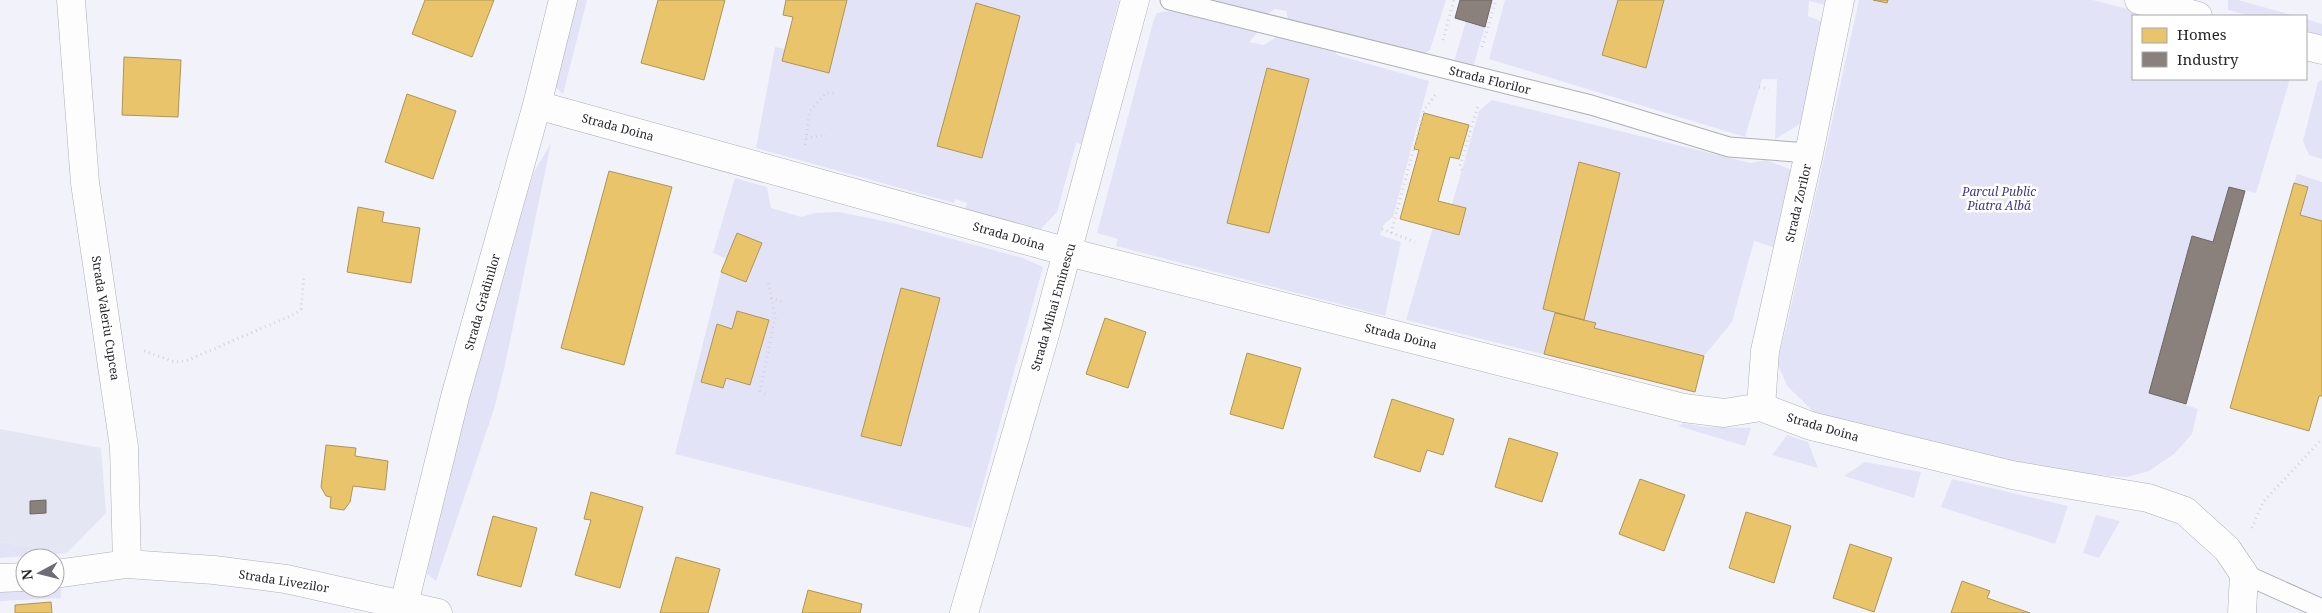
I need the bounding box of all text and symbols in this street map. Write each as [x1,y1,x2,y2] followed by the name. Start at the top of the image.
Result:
[2132,15,2307,80] legend
[2177,24,2227,44] text: Homes
[2177,49,2239,69] text: Industry
[1447,62,1533,98] street label: Strada Florilor
[580,109,656,145] street label: Strada Doina
[1781,162,1815,244] street label: Strada Zorilor
[1961,183,2036,214] park label: Parcul Public Piatra Albă
[971,218,1047,254] street label: Strada Doina
[1027,241,1080,373] street label: Strada Mihai Eminescu
[460,251,504,352] street label: Strada Grădinilor
[88,254,124,382] street label: Strada Valeriu Cupcea
[1363,319,1439,353] street label: Strada Doina
[1785,409,1861,445] street label: Strada Doina
[15,548,65,598] north arrow
[238,565,331,597] street label: Strada Livezilor
[16,568,37,581] text: N

